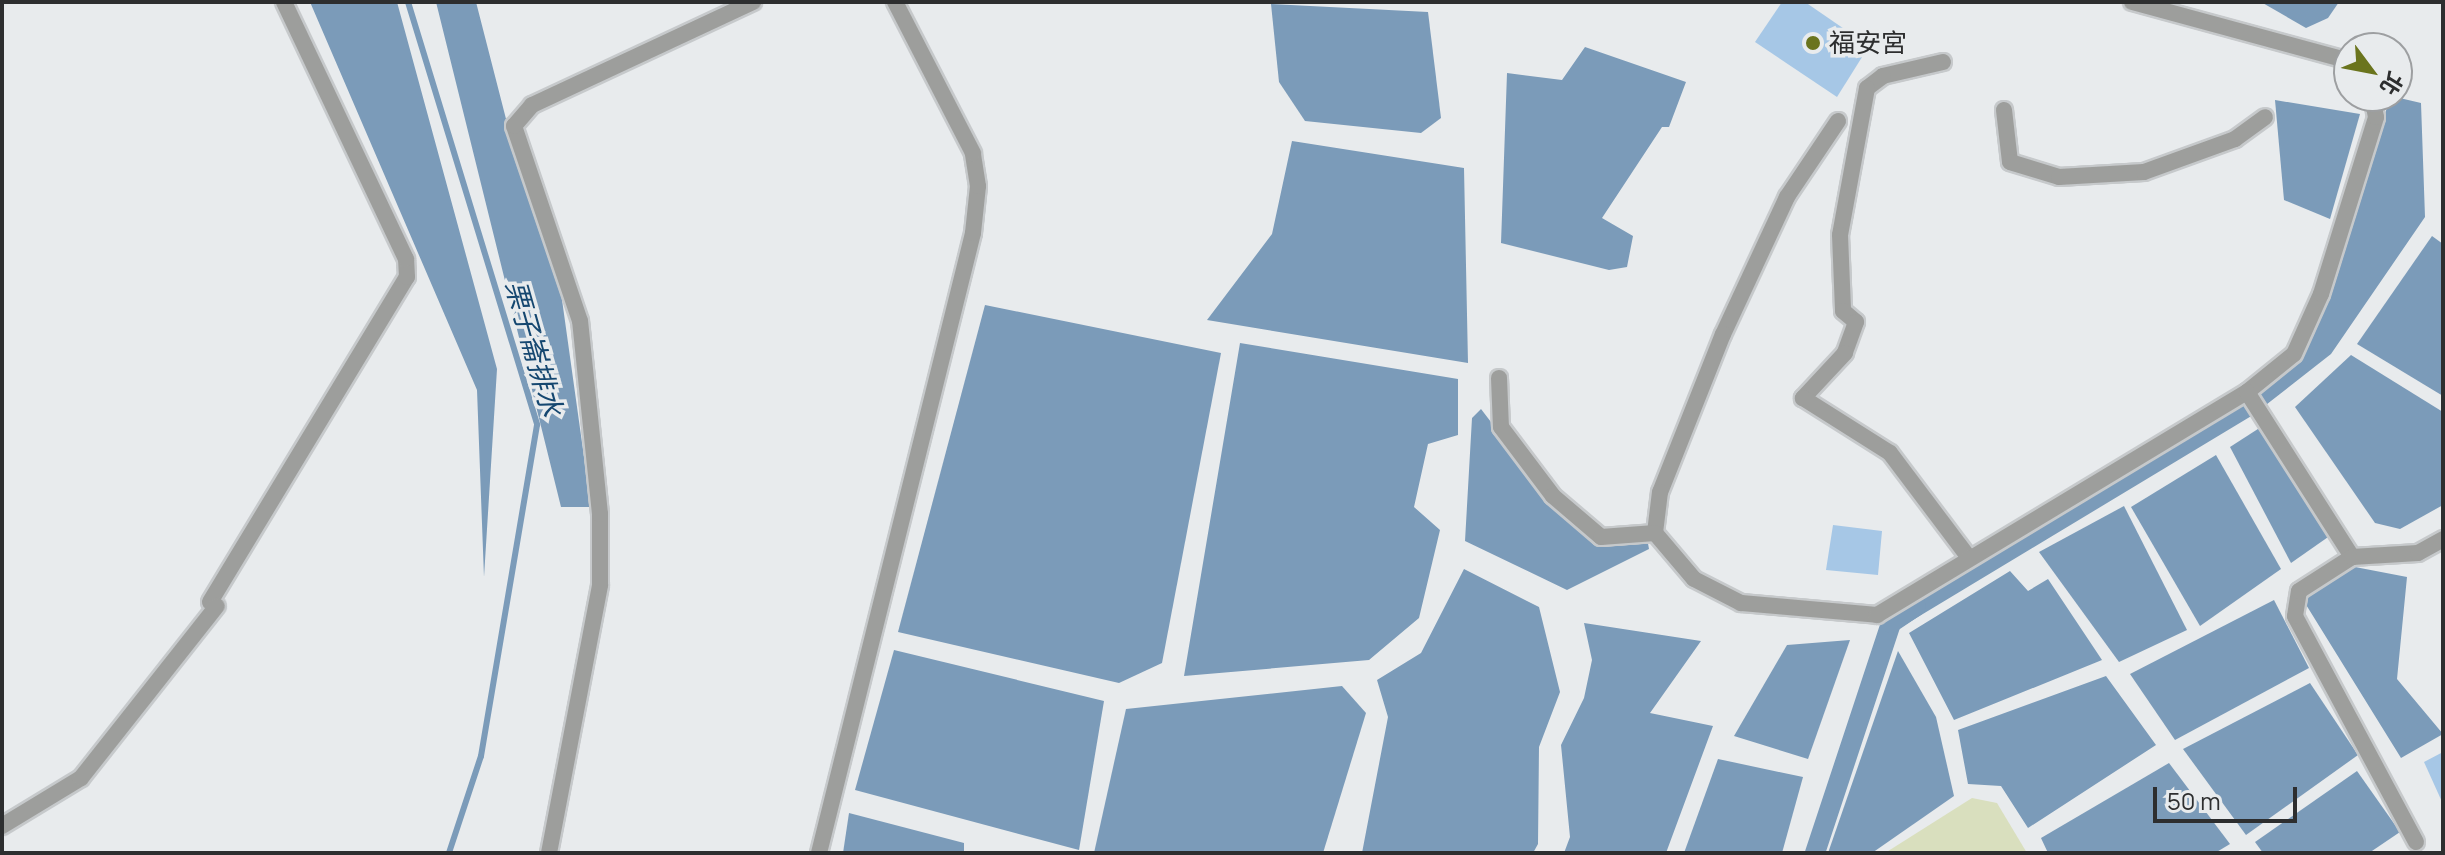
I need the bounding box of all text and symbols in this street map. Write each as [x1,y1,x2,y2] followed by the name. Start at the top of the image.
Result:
[1829,27,1907,59] place label: 福安宮
[2333,32,2413,112] north arrow
[1804,34,1822,52] marker: 福安宮
[2373,66,2410,101] text: 北
[500,276,570,420] water label: 栗子崙排水
[2157,771,2301,821] scale bar
[2167,784,2221,817] text: 50 m

